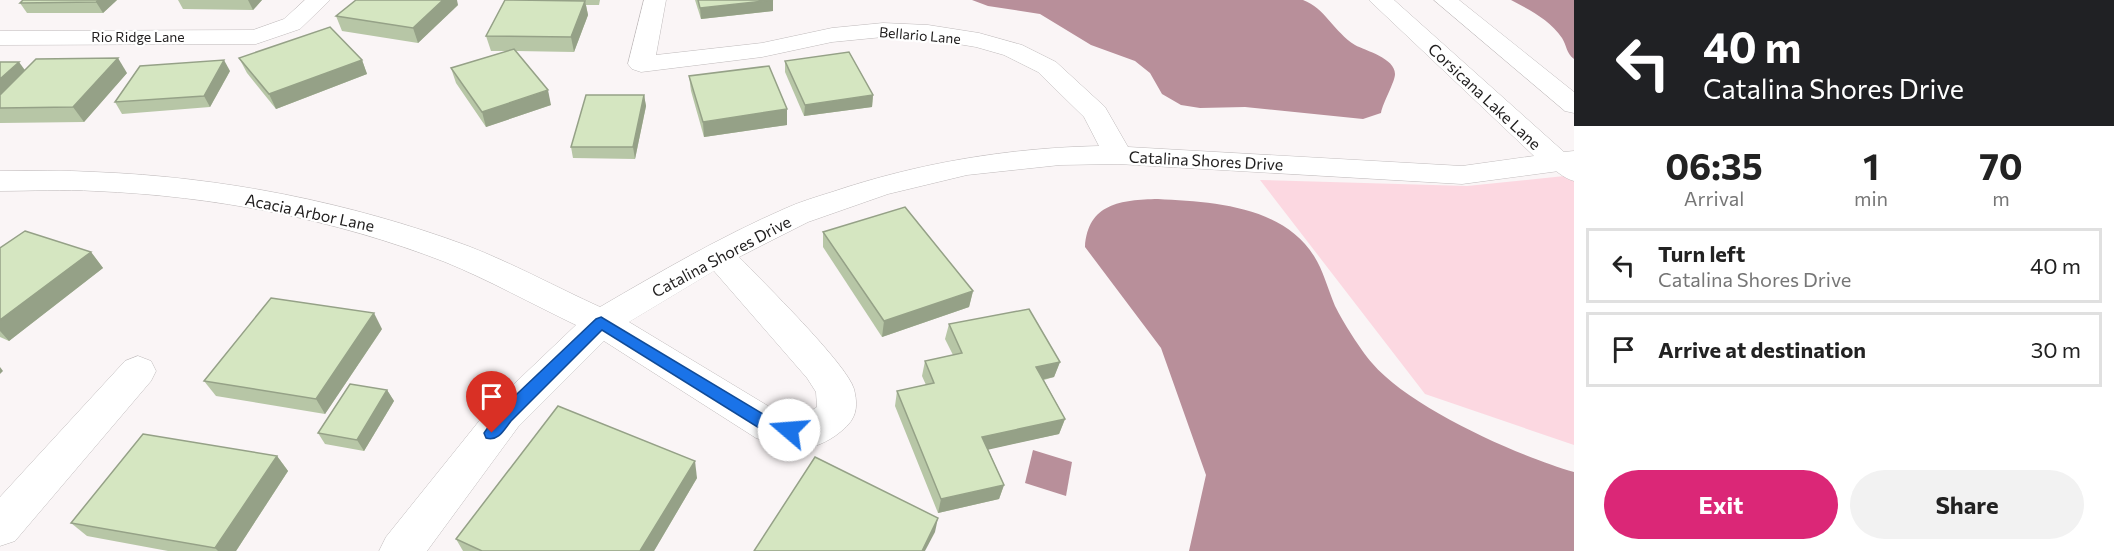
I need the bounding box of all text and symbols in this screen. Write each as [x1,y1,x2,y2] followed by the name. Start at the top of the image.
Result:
[1703,20,1801,72] text: 40 m
[878,23,962,47] street label: Bellario Lane
[1604,24,1682,102] icon: left
[91,28,185,45] street label: Rio Ridge Lane
[1425,39,1545,153] street label: Corsicana Lake Lane
[1703,72,1964,105] text: Catalina Shores Drive
[1665,143,1763,187] text: 06:35
[1863,143,1879,187] text: 1
[1979,143,2023,187] text: 70
[1128,146,1284,174] street label: Catalina Shores Drive
[1684,186,1744,210] text: Arrival
[1854,186,1888,210] text: min
[1992,186,2010,210] text: m
[244,189,376,235] street label: Acacia Arbor Lane
[648,211,794,301] street label: Catalina Shores Drive
[1658,240,1745,267] text: Turn left
[1607,249,1640,282] icon: left
[2030,252,2081,279] text: 40 m
[1658,267,1851,291] text: Catalina Shores Drive
[1607,333,1640,366] icon: arrive
[1658,336,1866,363] text: Arrive at destination
[2031,336,2081,363] text: 30 m
[466,371,517,433] pin
[475,380,508,413] icon: arrive
[757,398,821,462] position arrow
[1604,470,1838,539] button: Exit
[1850,470,2084,539] button: Share

